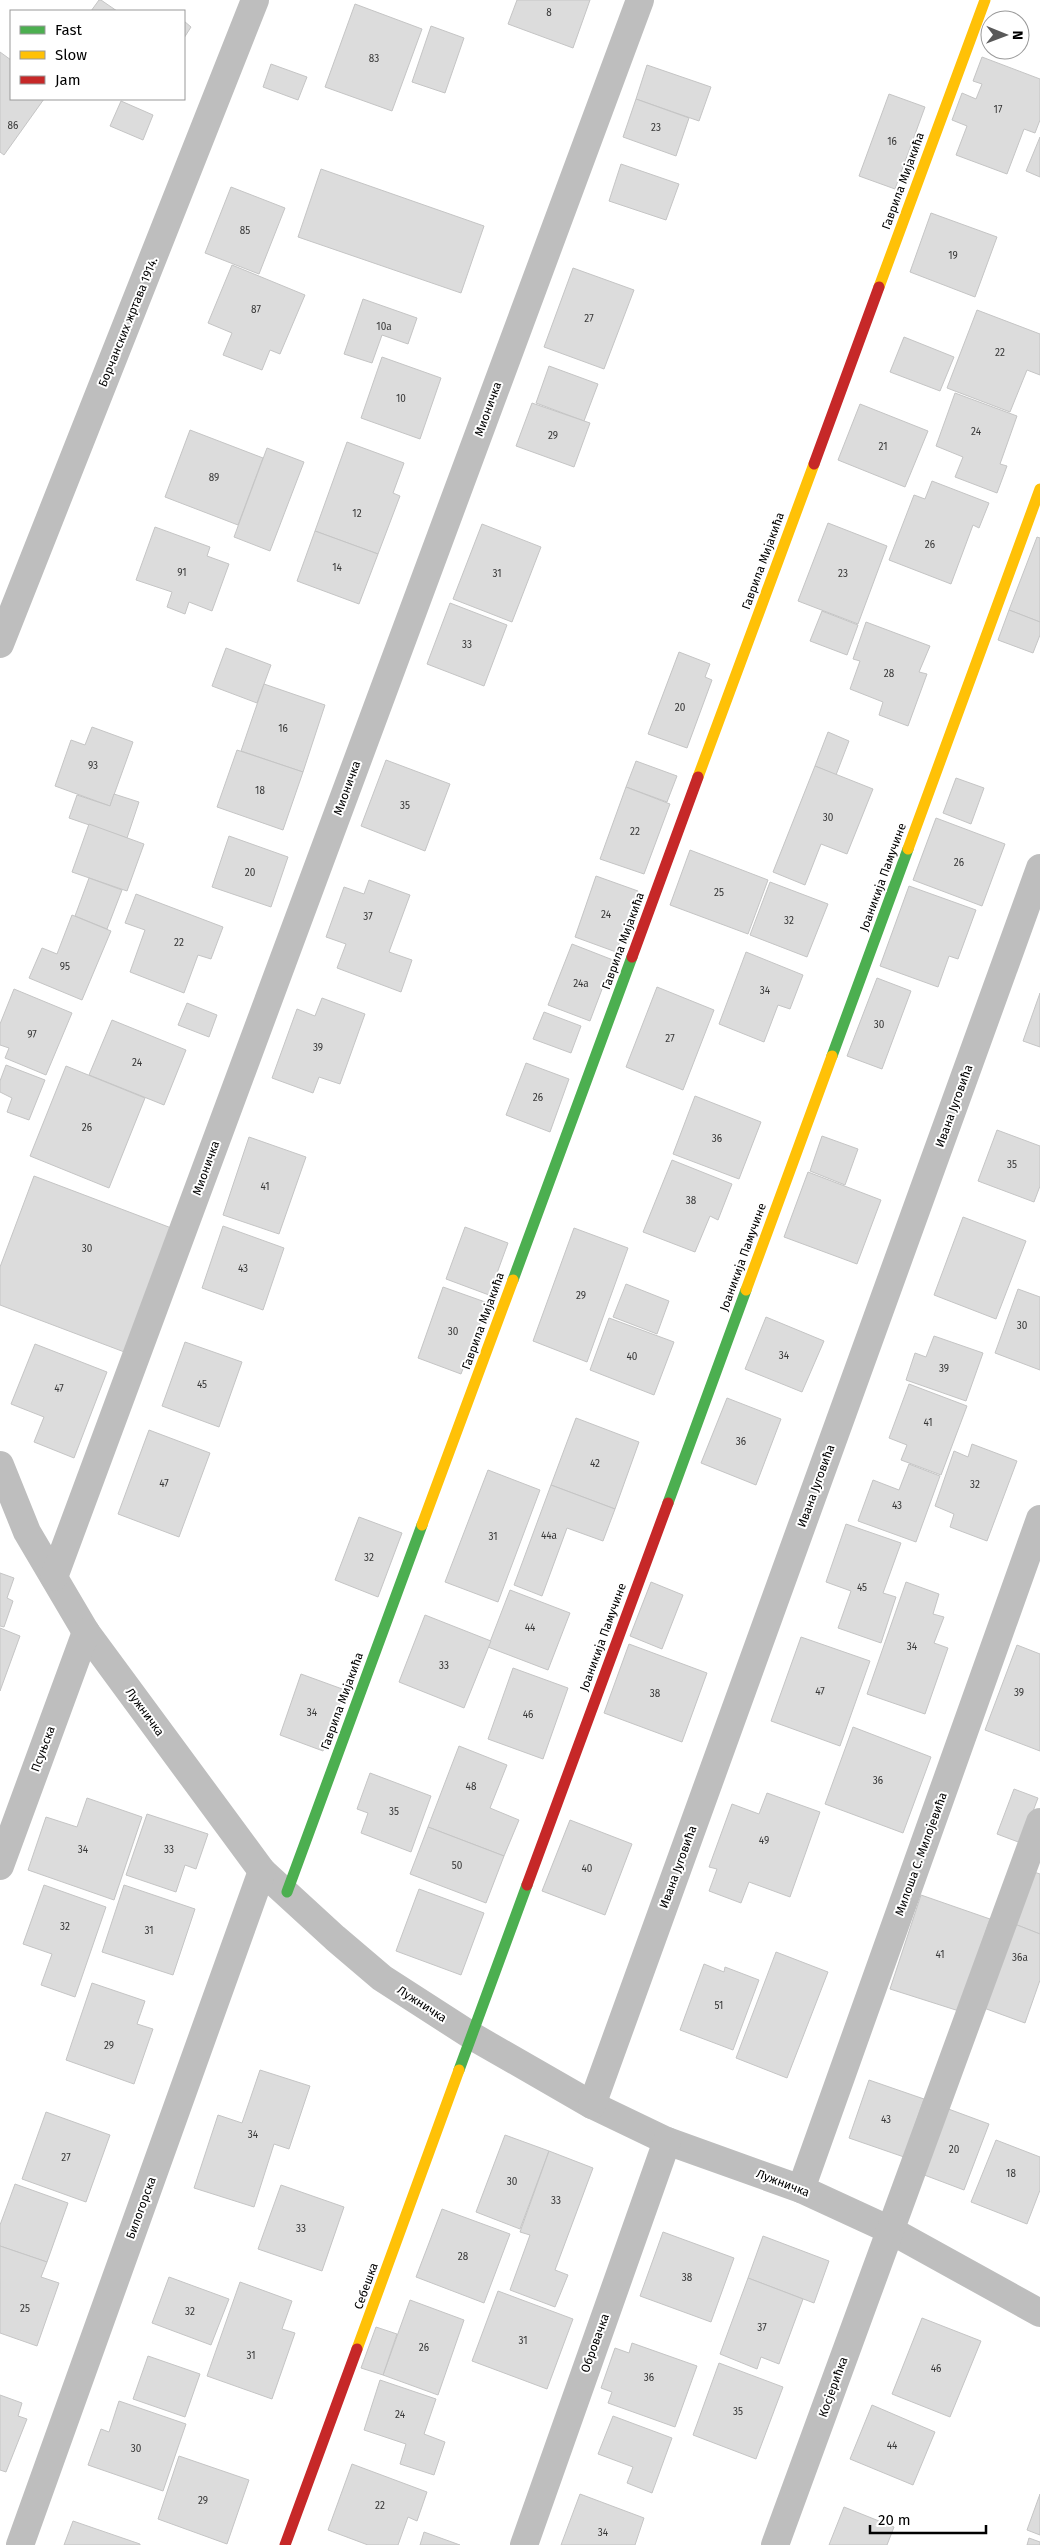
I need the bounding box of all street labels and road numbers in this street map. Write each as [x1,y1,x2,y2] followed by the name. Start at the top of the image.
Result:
[879,130,927,232] street label: Гаврила Мијакића
[96,255,160,389] street label: Борчанских жртава 1914.
[472,380,504,438] street label: Мионичка
[739,510,787,612] street label: Гаврила Мијакића
[331,759,363,817] street label: Мионичка
[857,821,909,933] street label: Јоаникија Памучине
[599,890,647,992] street label: Гаврила Мијакића
[933,1063,975,1149] street label: Ивана Југовића
[190,1139,222,1197] street label: Мионичка
[717,1201,769,1313] street label: Јоаникија Памучине
[459,1270,507,1372] street label: Гаврила Мијакића
[795,1443,837,1529] street label: Ивана Југовића
[577,1581,629,1693] street label: Јоаникија Памучине
[318,1650,366,1752] street label: Гаврила Мијакића
[123,1685,167,1739] street label: Лужничка
[28,1724,58,1774] street label: Псуњска
[892,1790,950,1918] street label: Милоша С. Милојевића
[657,1824,699,1910] street label: Ивана Југовића
[395,1983,449,2025] street label: Лужничка
[754,2166,812,2200] street label: Лужничка
[123,2175,159,2241] street label: Билогорска
[351,2261,381,2311] street label: Себешка
[578,2312,612,2374] street label: Обровачка
[816,2355,850,2419] street label: Косјерићка

